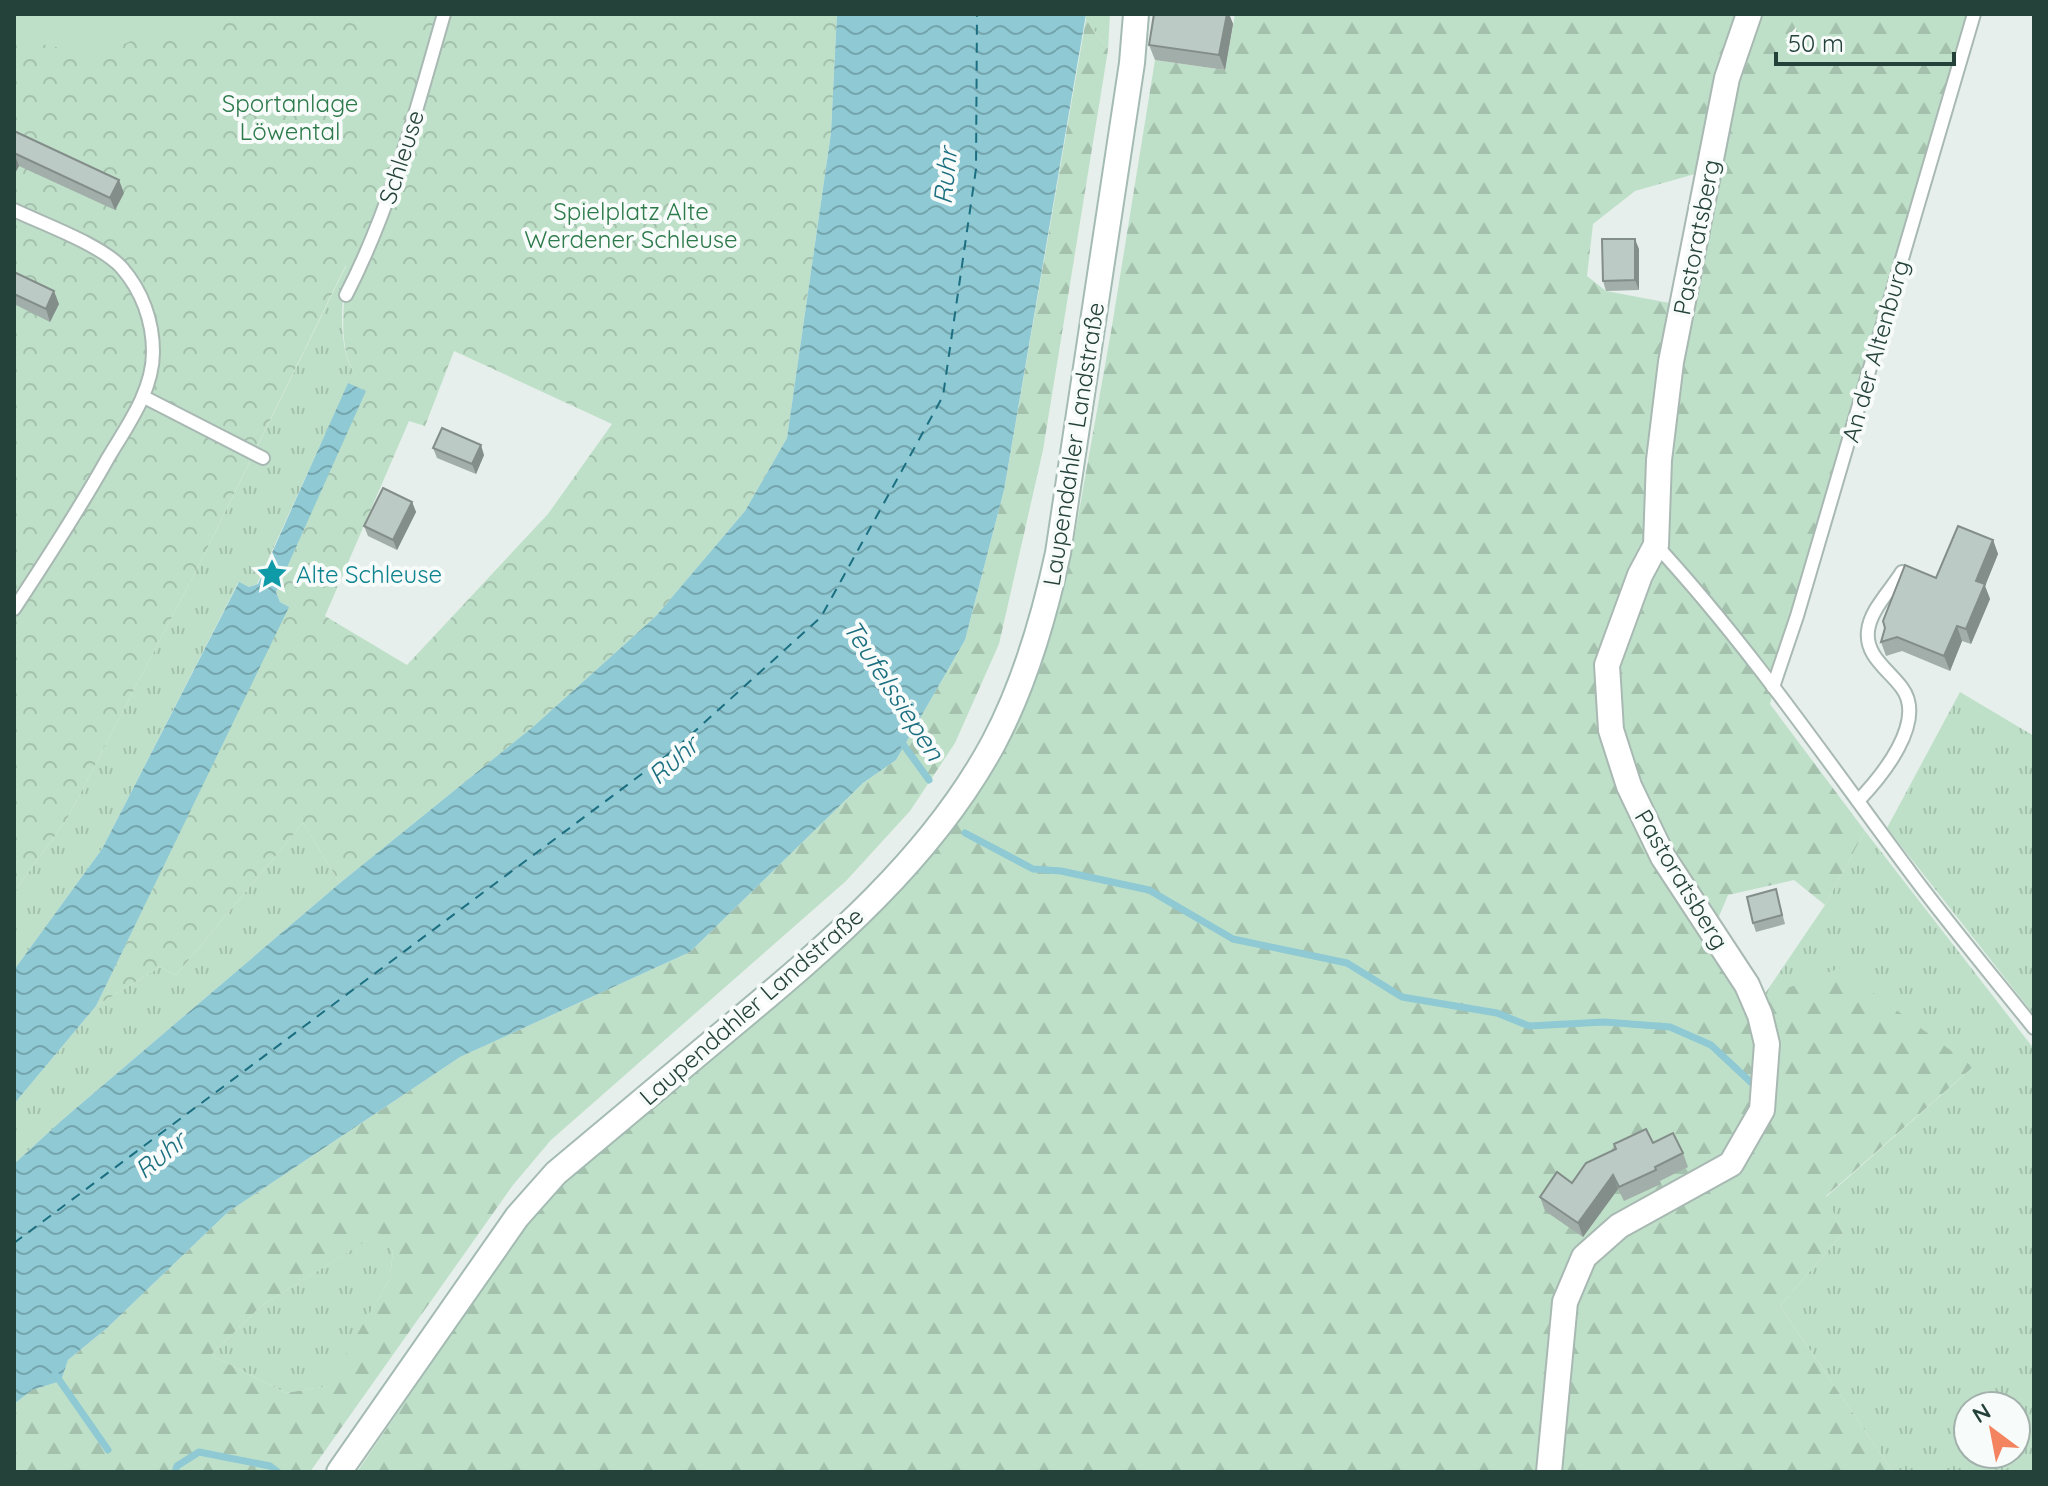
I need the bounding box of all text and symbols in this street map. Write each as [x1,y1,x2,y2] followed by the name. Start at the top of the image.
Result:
[1776,16,1954,66] scale bar
[1788,28,1844,58] text: 50 m
[222,88,358,146] park label: Sportanlage Löwental
[372,106,430,208] street label: Schleuse
[926,143,965,206] water label: Ruhr
[1666,157,1726,317] street label: Pastoratsberg
[524,196,738,254] park label: Spielplatz Alte Werdener Schleuse
[1835,256,1915,446] street label: An der Altenburg
[1036,300,1110,588] street label: Laupendahler Landstraße
[255,557,289,591] place icon: Alte Schleuse
[296,559,442,589] place label: Alte Schleuse
[836,613,952,767] water label: Teufelssiepen
[641,727,707,791] water label: Ruhr
[1628,804,1736,954] street label: Pastoratsberg
[633,901,869,1111] street label: Laupendahler Landstraße
[128,1122,195,1186] water label: Ruhr
[1952,1390,2032,1470] north arrow
[1967,1397,1996,1429] text: N

